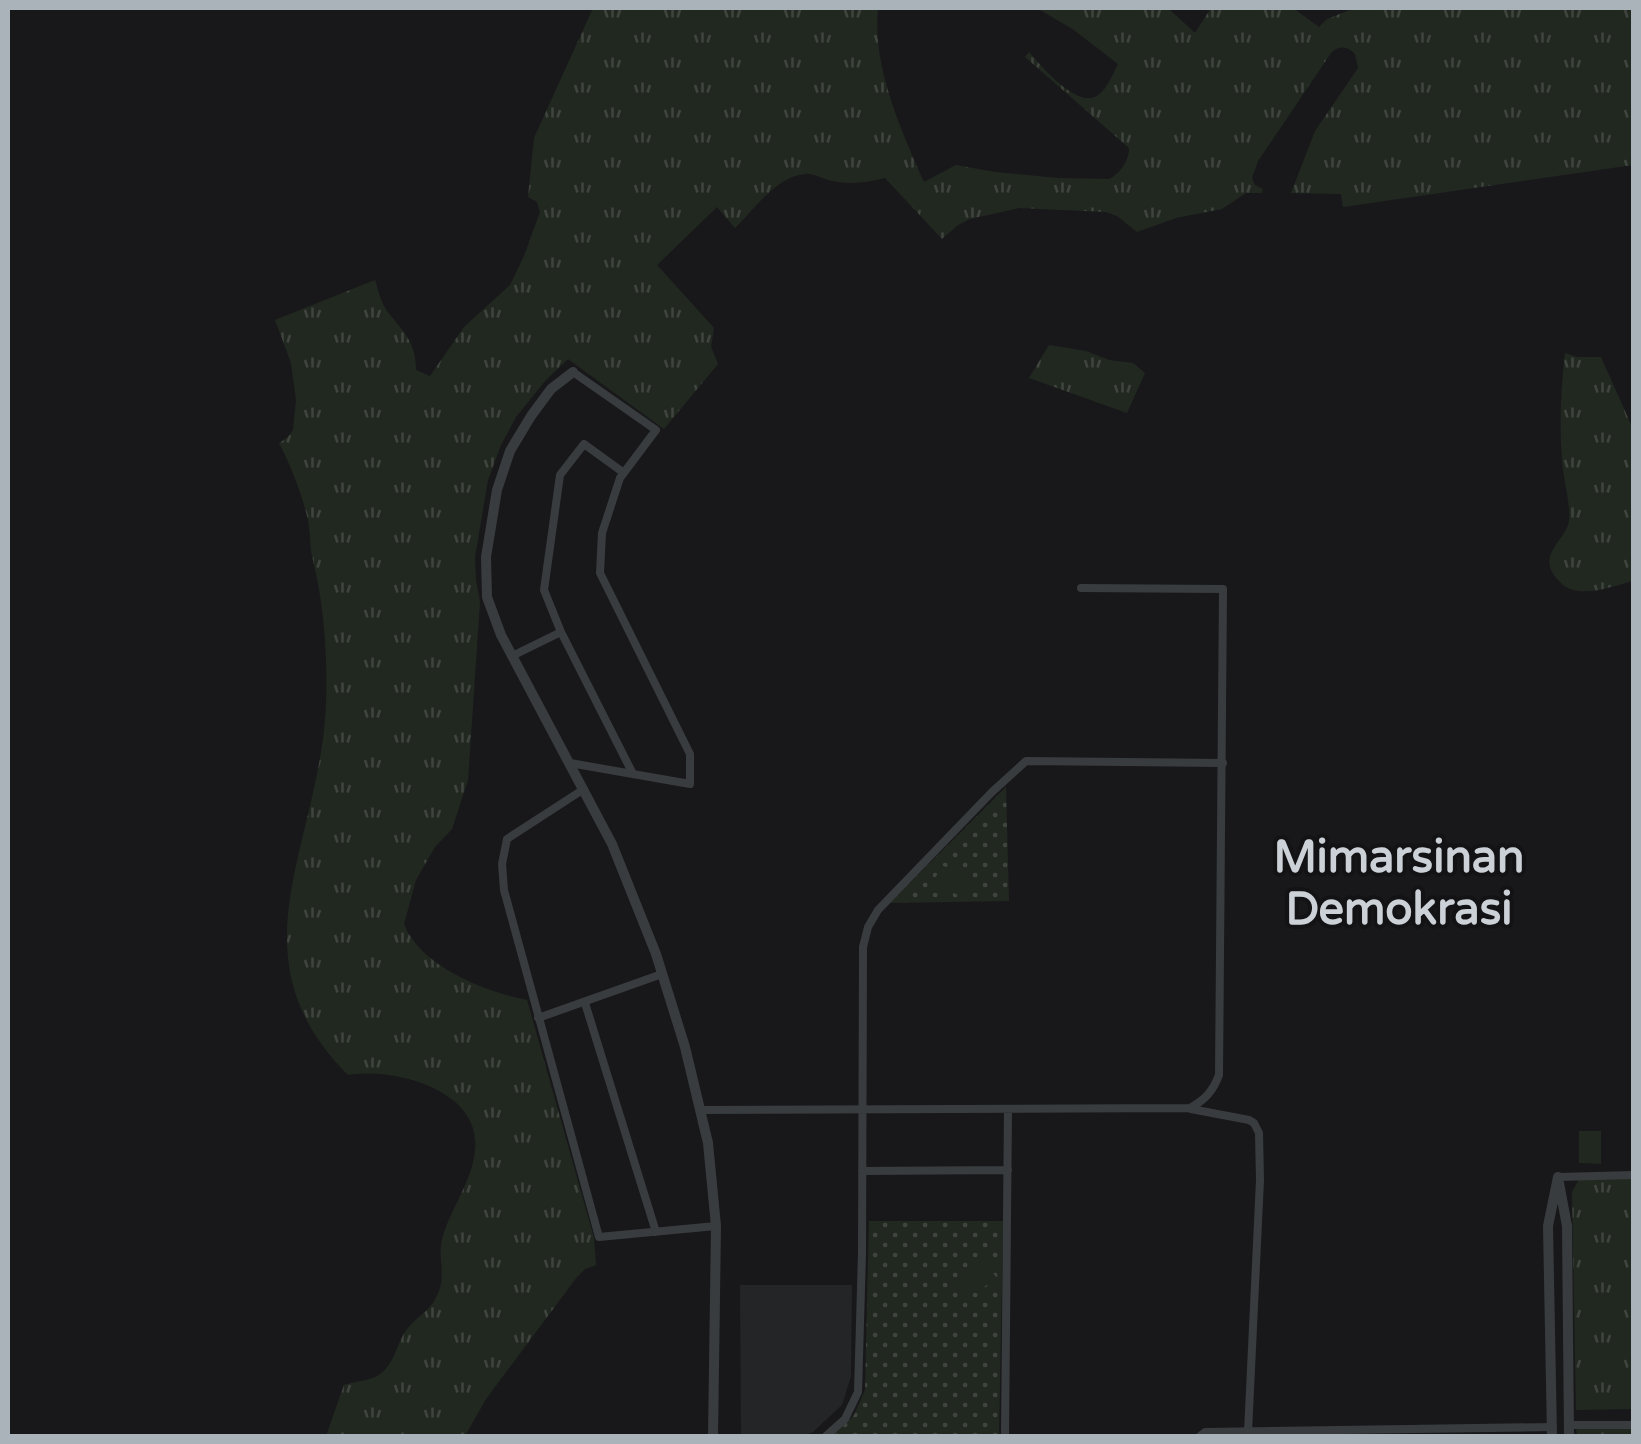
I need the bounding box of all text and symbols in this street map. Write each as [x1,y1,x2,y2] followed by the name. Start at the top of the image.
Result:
[1274,831,1524,937] district label: Mimarsinan Demokrasi

